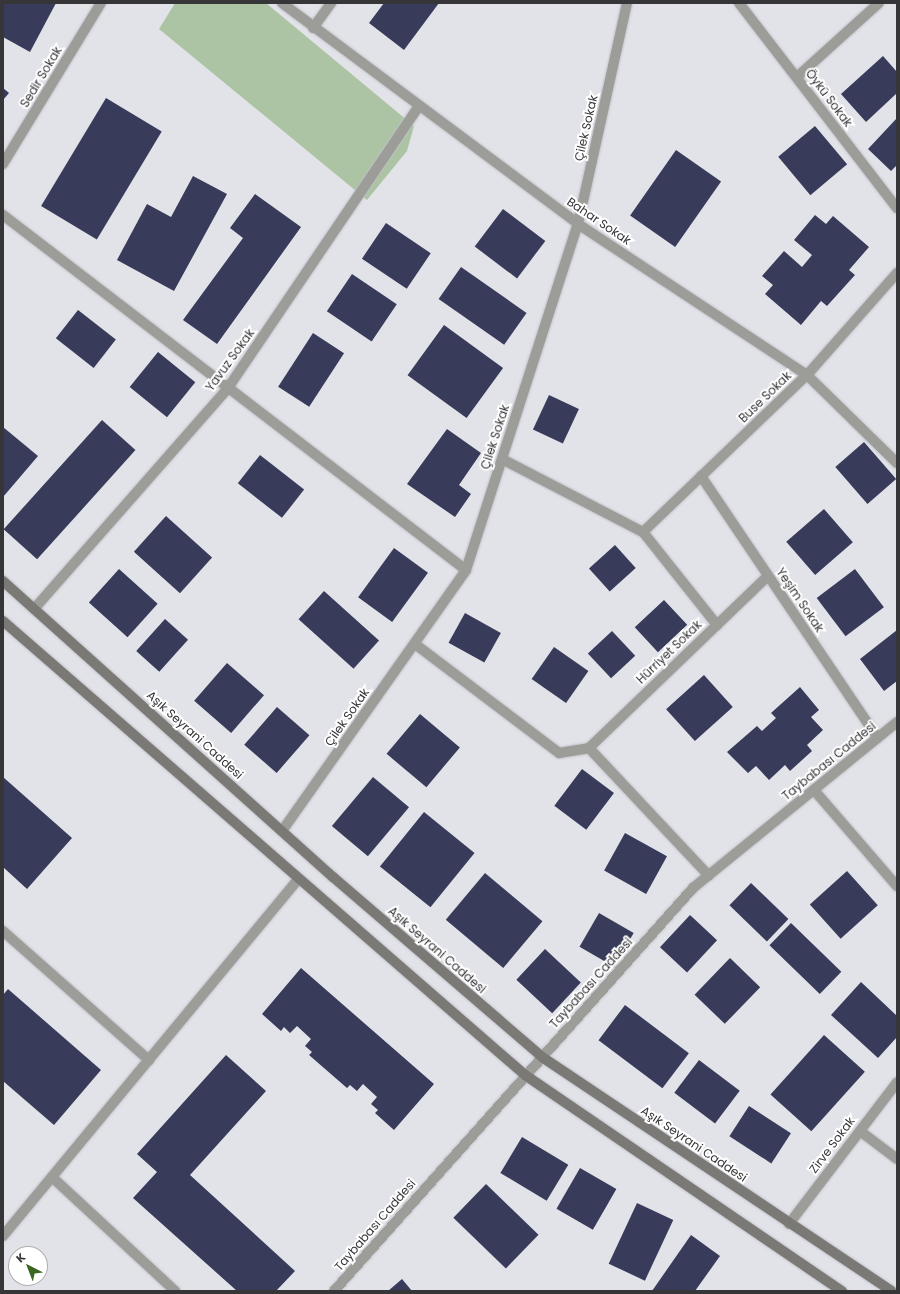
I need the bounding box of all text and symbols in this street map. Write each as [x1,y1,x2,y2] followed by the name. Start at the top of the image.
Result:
[17,44,65,110] street label: Sedir Sokak
[803,66,855,130] street label: Öykü Sokak
[571,94,601,162] street label: Çilek Sokak
[564,194,634,248] street label: Bahar Sokak
[203,326,257,394] street label: Yavuz Sokak
[736,369,794,425] street label: Buse Sokak
[478,403,512,471] street label: Çilek Sokak
[773,565,827,635] street label: Yeşim Sokak
[633,617,705,687] street label: Hürriyet Sokak
[322,685,372,749] street label: Çilek Sokak
[144,688,246,782] street label: Aşık Seyrani Caddesi
[779,719,879,803] street label: Taybabası Caddesi
[385,904,489,996] street label: Aşık Seyrani Caddesi
[547,935,635,1031] street label: Taybabası Caddesi
[638,1103,750,1185] street label: Aşık Seyrani Caddesi
[806,1114,858,1176] street label: Zirve Sokak
[331,1176,419,1274] street label: Taybabası Caddesi
[8,1246,48,1286] north arrow
[12,1249,29,1266] text: K

